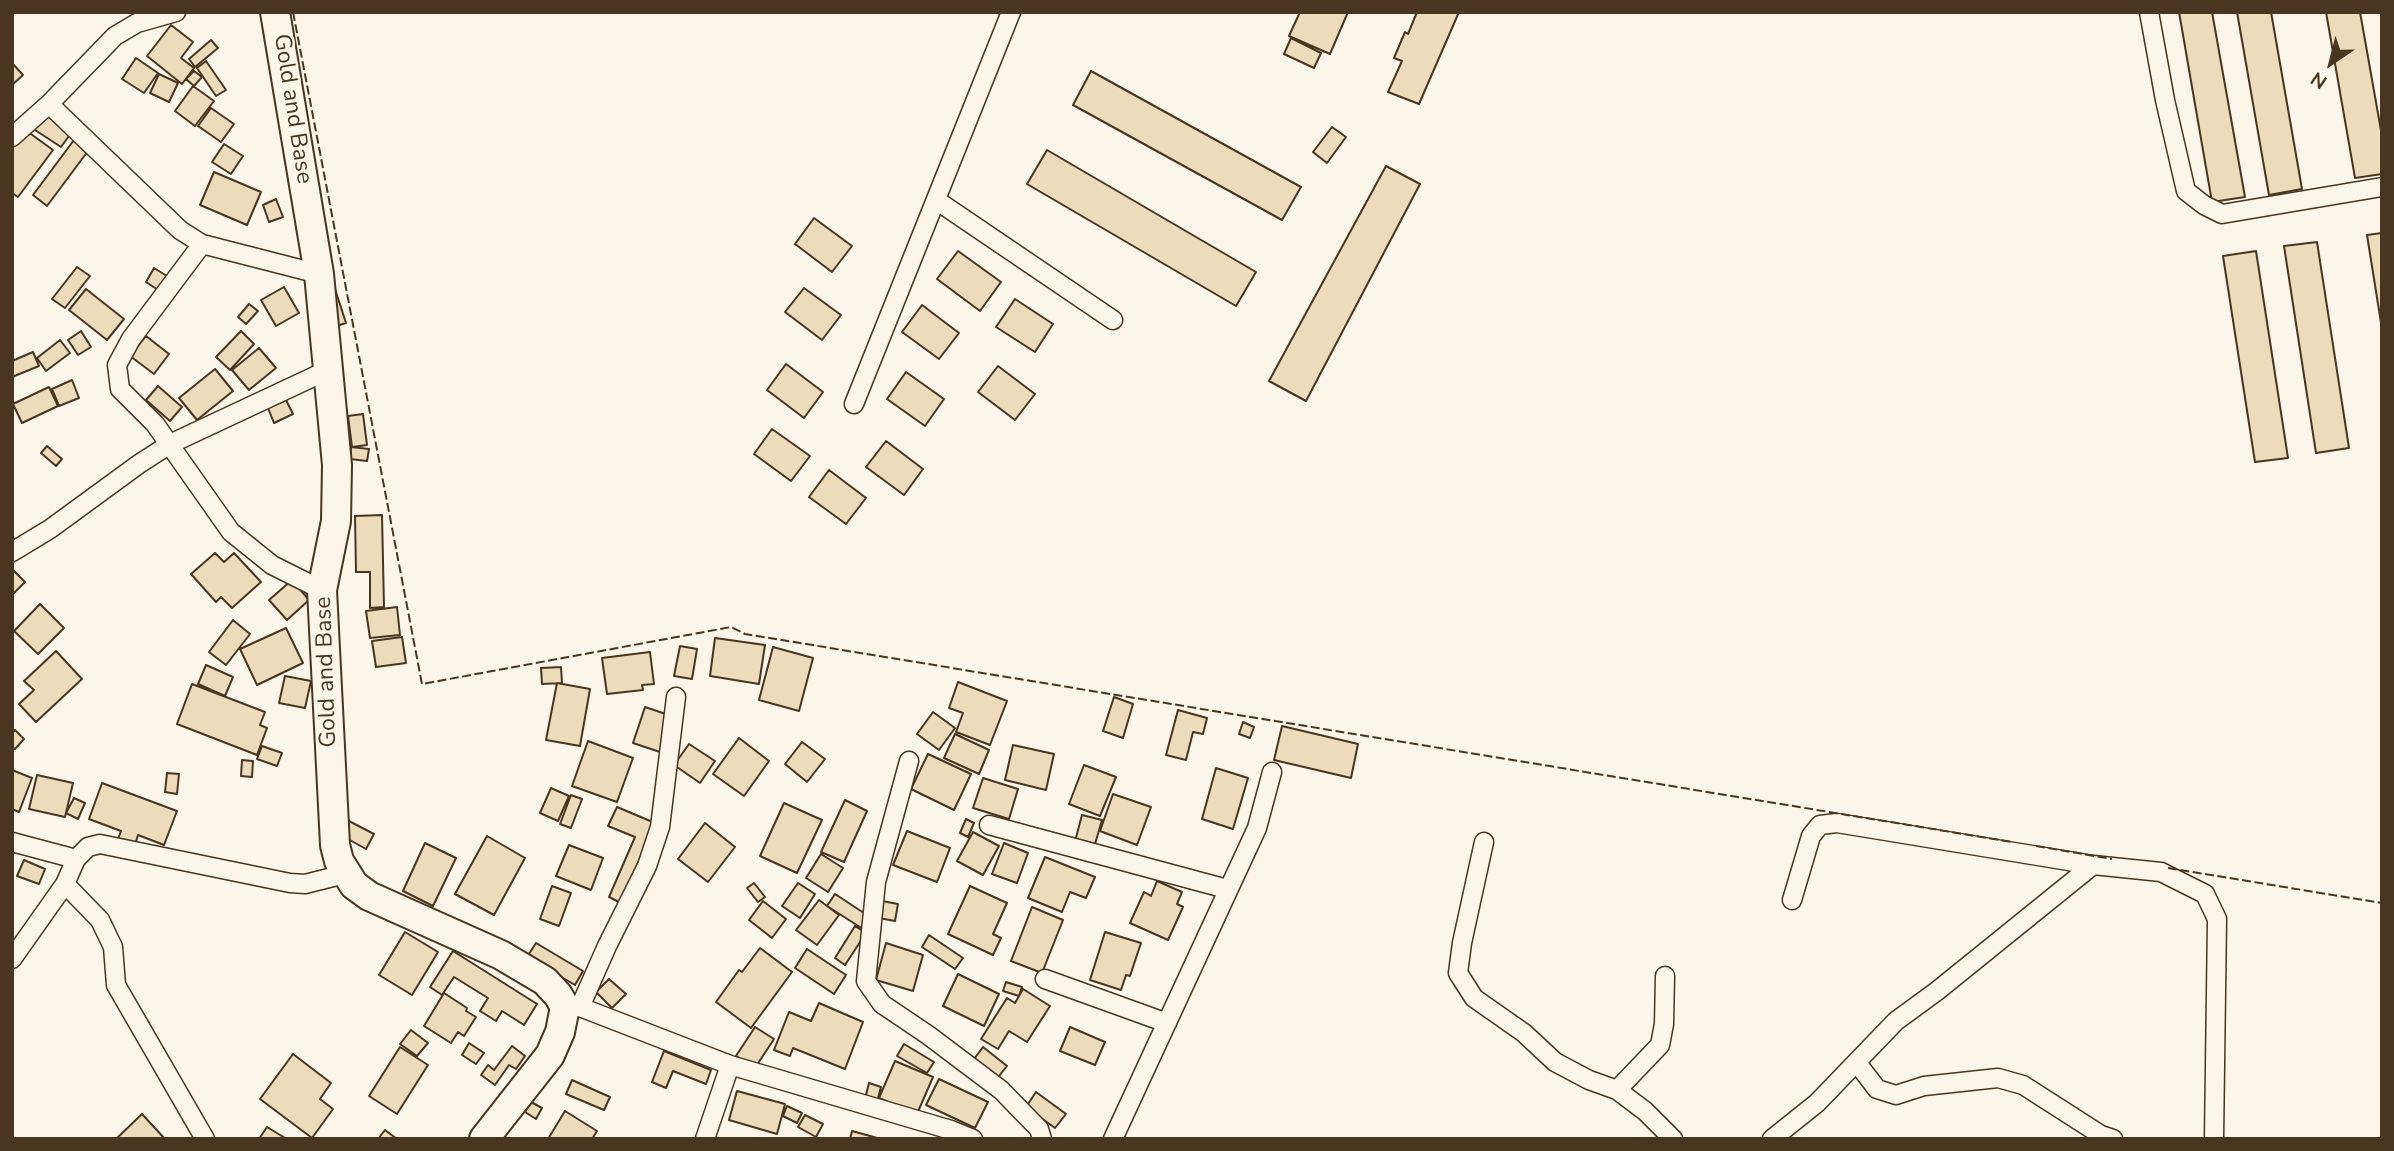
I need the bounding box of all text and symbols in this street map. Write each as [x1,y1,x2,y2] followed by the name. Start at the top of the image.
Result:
[2296,28,2366,98] north arrow
[267,32,317,186] street label: Gold and Base
[2306,65,2332,95] text: N
[311,596,343,748] street label: Gold and Base

